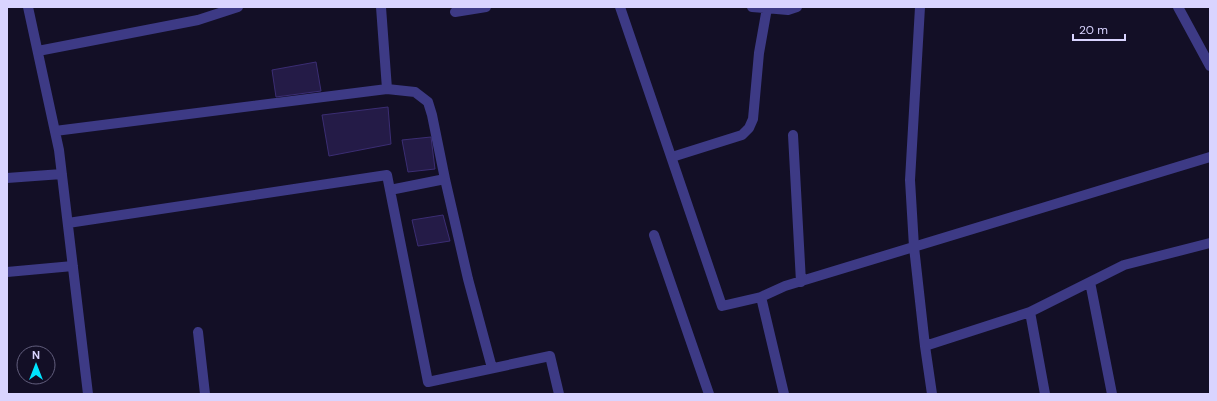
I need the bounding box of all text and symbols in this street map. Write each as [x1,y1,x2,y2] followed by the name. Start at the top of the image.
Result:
[1073,16,1125,42] scale bar
[1079,22,1108,38] text: 20 m
[16,345,56,385] north arrow
[32,348,40,362] text: N

